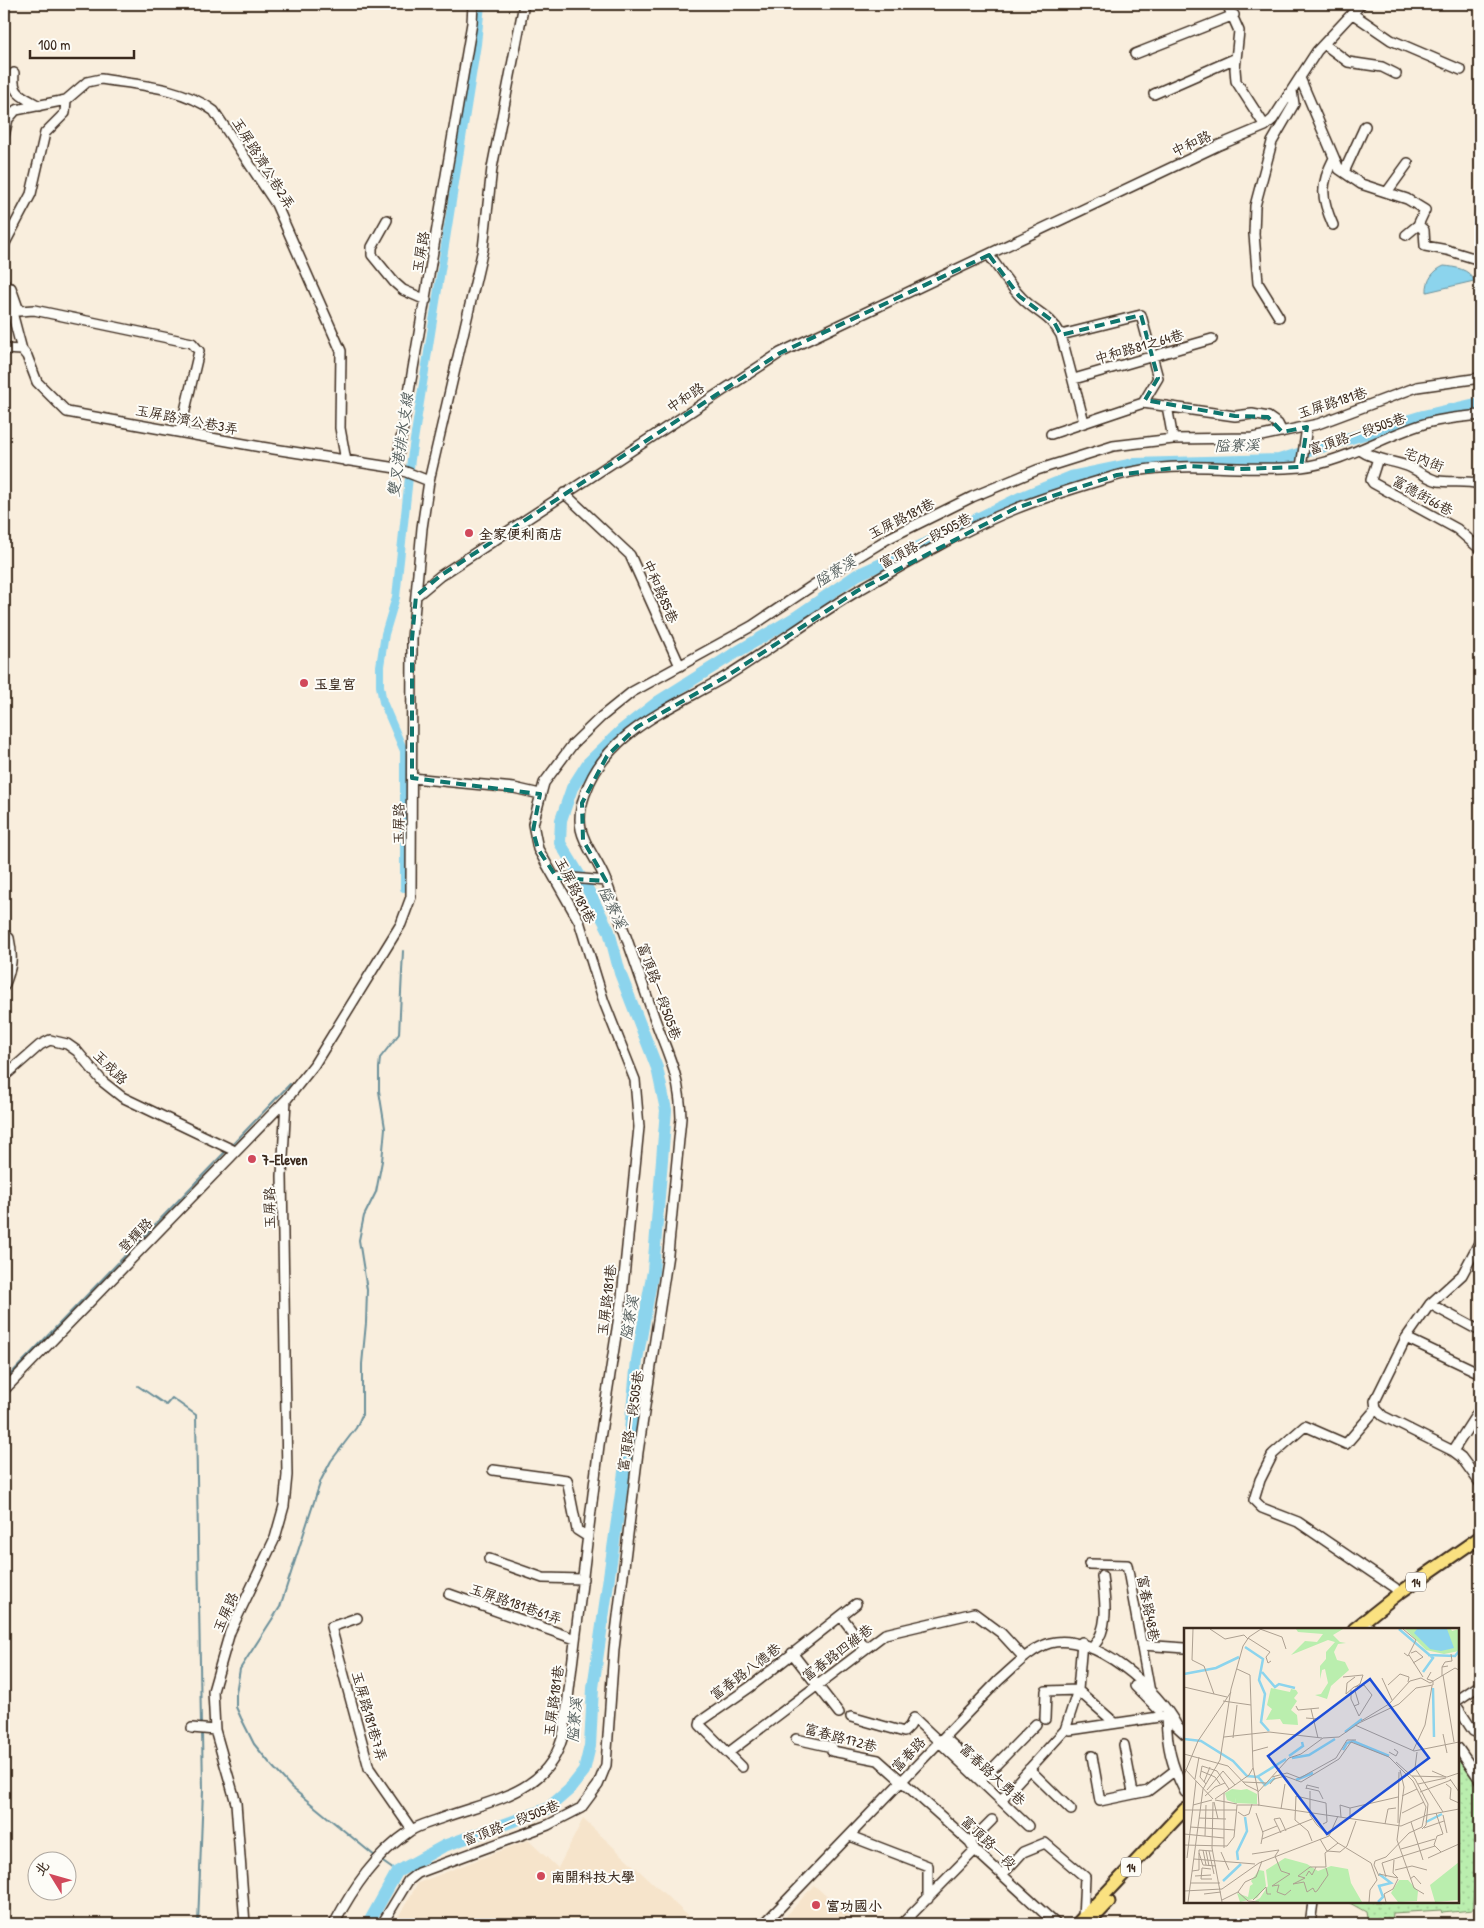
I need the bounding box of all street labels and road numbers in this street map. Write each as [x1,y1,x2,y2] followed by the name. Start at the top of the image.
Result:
[228,114,300,212] street label: 玉屏路濟公巷2弄
[1168,126,1214,160] street label: 中和路
[407,230,433,274] street label: 玉屏路
[1092,324,1187,368] street label: 中和路81之64巷
[662,378,708,416] street label: 中和路
[1295,381,1370,422] street label: 玉屏路181巷
[134,400,240,438] street label: 玉屏路濟公巷3弄
[1306,407,1409,459] street label: 富頂路一段505巷
[1401,443,1447,475] street label: 宅內街
[1389,470,1458,520] street label: 富德街66巷
[865,493,938,543] street label: 玉屏路181巷
[875,507,975,572] street label: 富頂路一段505巷
[638,556,684,627] street label: 中和路85巷
[388,803,408,845] street label: 玉屏路
[551,854,601,927] street label: 玉屏路181巷
[634,940,687,1043] street label: 富頂路一段505巷
[89,1045,133,1089] street label: 玉成路
[259,1187,279,1229] street label: 玉屏路
[114,1213,156,1257] street label: 登輝路
[592,1262,620,1337] street label: 玉屏路181巷
[613,1368,648,1473] street label: 富頂路一段505巷
[1406,1572,1426,1591] road number: 14
[1133,1573,1165,1644] street label: 富春路48巷
[467,1578,565,1628] street label: 玉屏路181巷61弄
[208,1589,242,1635] street label: 玉屏路
[798,1619,877,1685] street label: 富春路四維巷
[706,1638,785,1704] street label: 富春路八德巷
[539,1663,568,1738] street label: 玉屏路181巷
[348,1669,392,1763] street label: 玉屏路181巷7弄
[803,1718,880,1756] street label: 富春路172巷
[887,1732,929,1776] street label: 富春路
[956,1738,1031,1810] street label: 富春路大勇巷
[460,1794,563,1849] street label: 富頂路一段505巷
[957,1811,1021,1873] street label: 富頂路一段
[1121,1858,1141,1876] road number: 14

